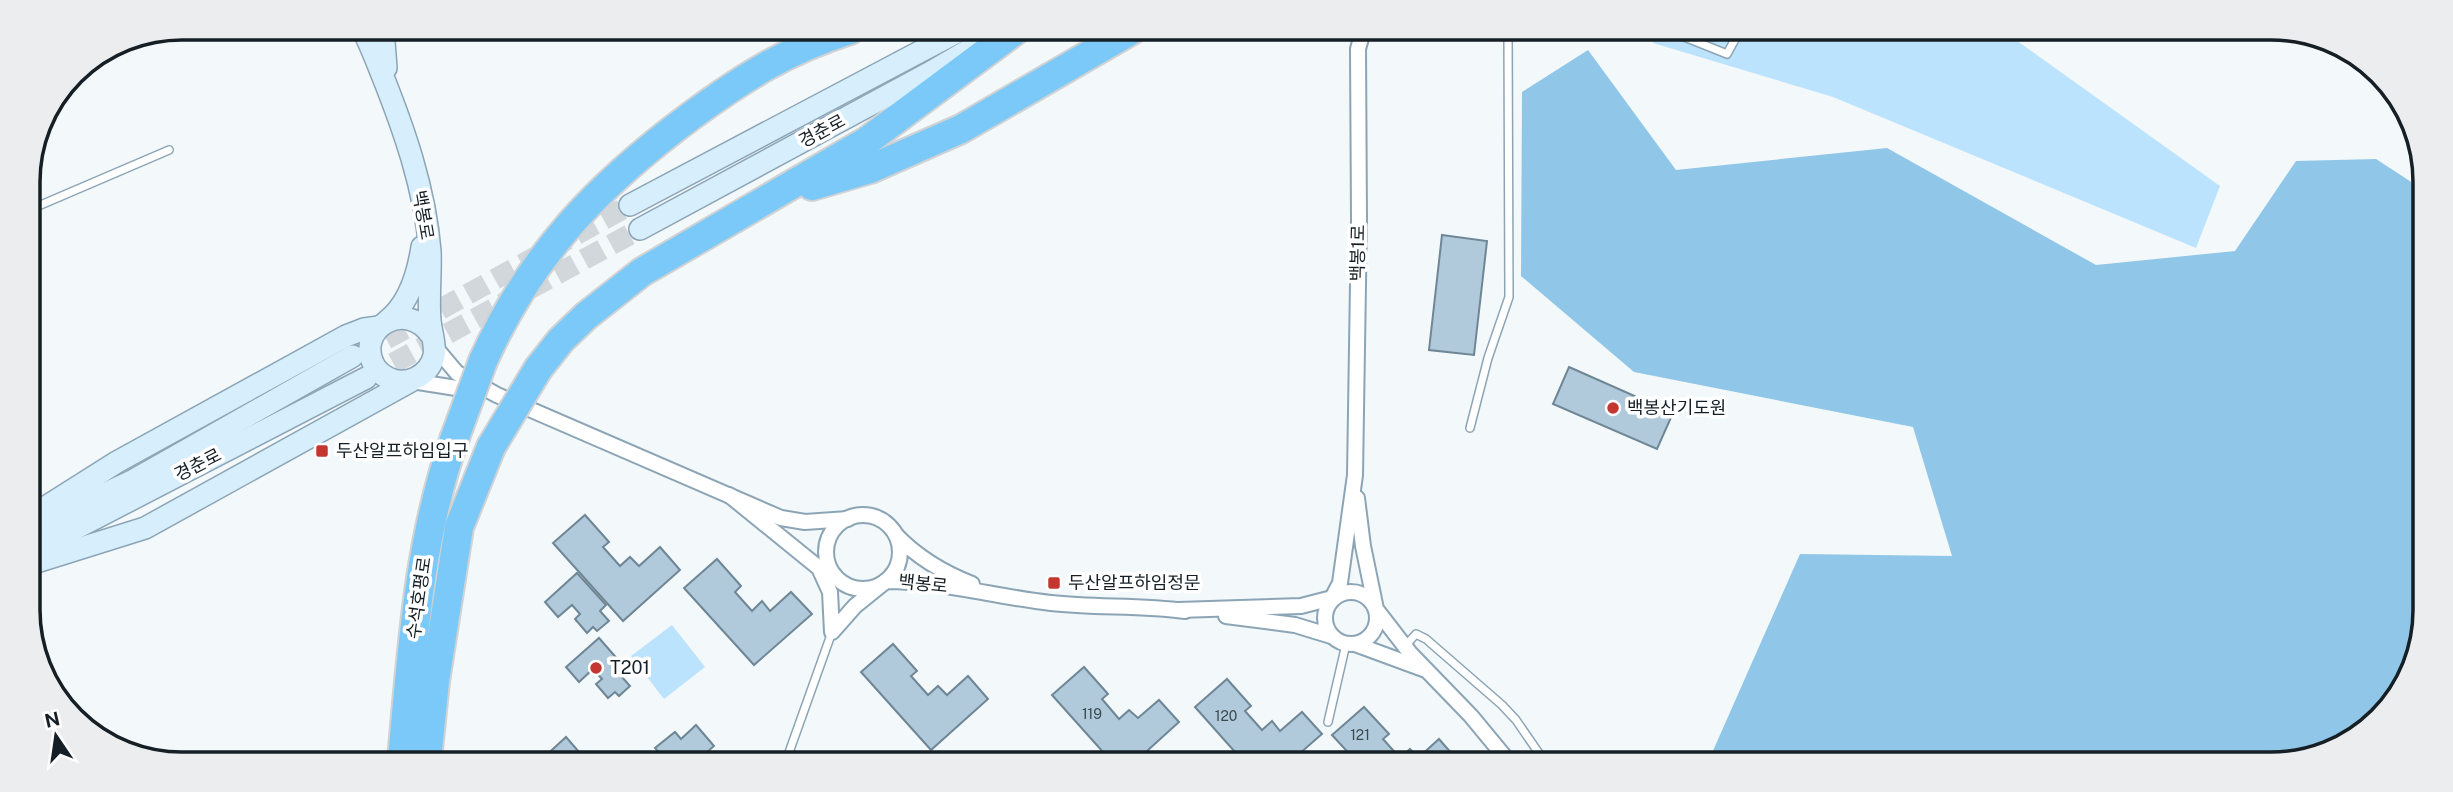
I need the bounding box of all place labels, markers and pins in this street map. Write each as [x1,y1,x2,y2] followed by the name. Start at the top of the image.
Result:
[1627,397,1726,418] place label: 백봉산기도원
[1605,400,1621,416] marker: 백봉산기도원
[336,440,468,461] place label: 두산알프하임입구
[314,443,330,459] marker: 두산알프하임입구
[1068,572,1200,593] place label: 두산알프하임정문
[1046,575,1062,591] marker: 두산알프하임정문
[610,657,650,678] place label: T201
[588,660,604,676] marker: T201

